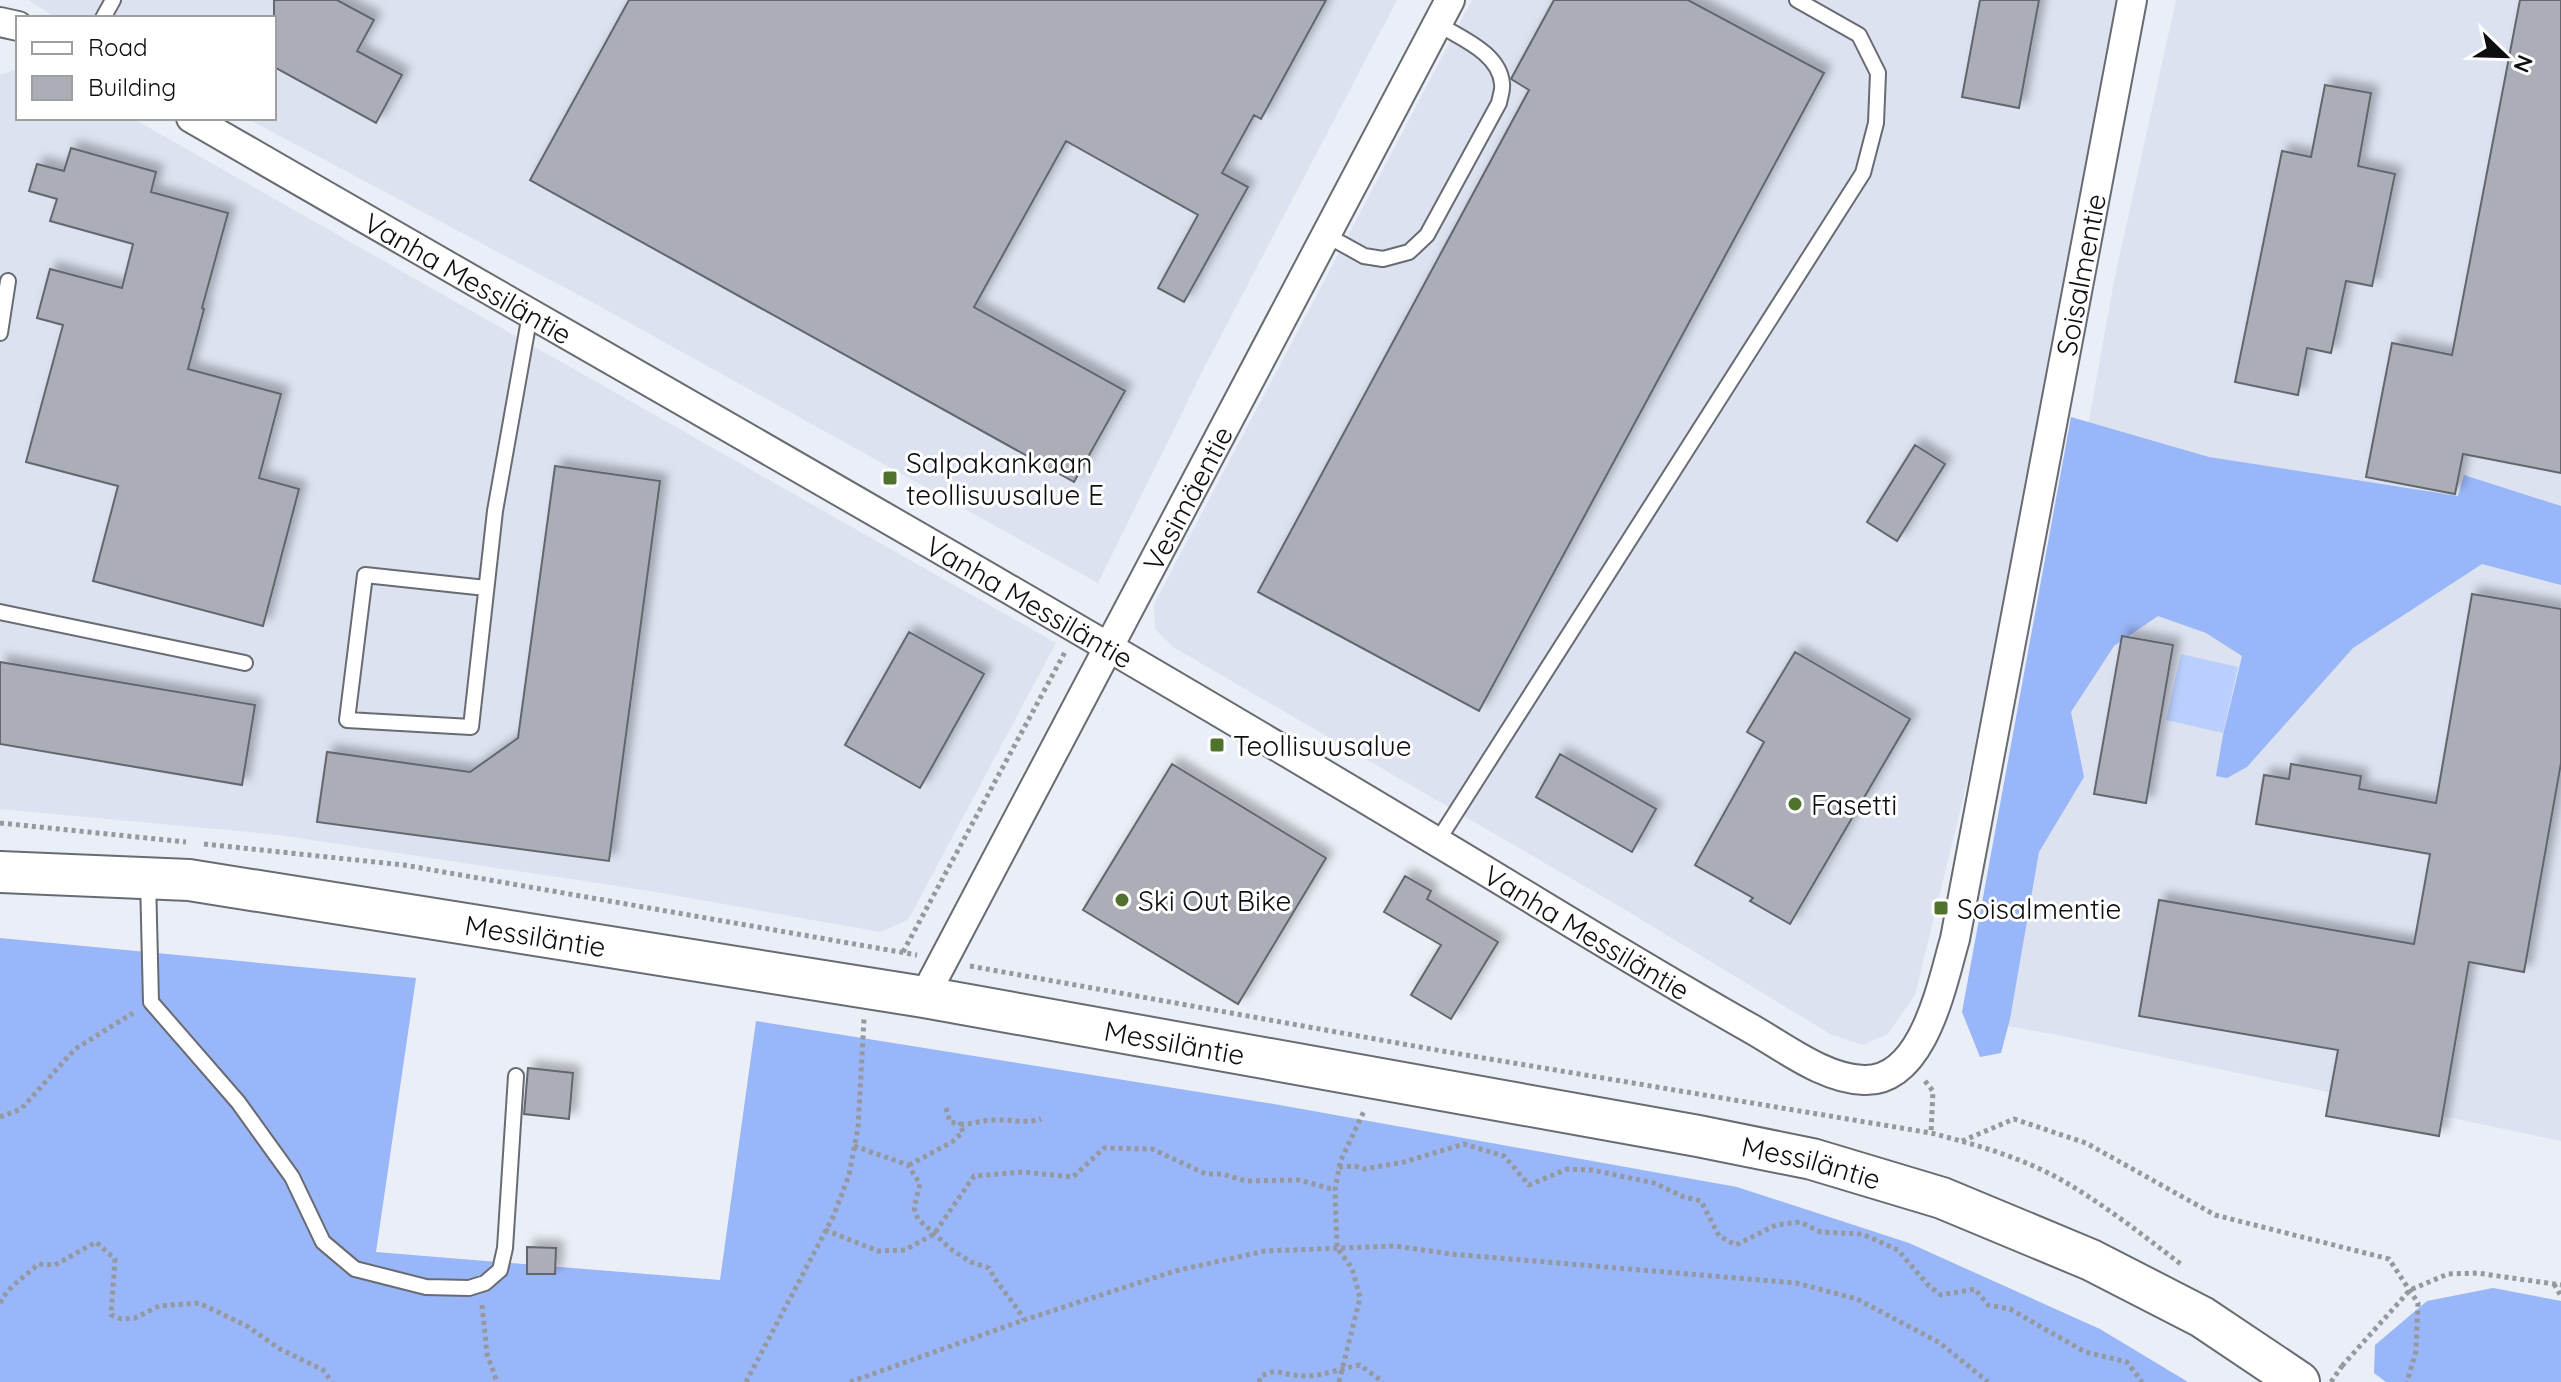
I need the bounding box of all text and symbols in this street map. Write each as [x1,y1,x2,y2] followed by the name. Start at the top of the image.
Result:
[16,16,276,120] legend
[2465,16,2545,96] north arrow
[88,32,148,62] text: Road
[2507,51,2539,77] text: N
[88,72,176,102] text: Building
[2048,191,2113,359] street label: Soisalmentie
[358,204,578,351] street label: Vanha Messiläntie
[1135,420,1240,577] street label: Vesimäentie
[906,445,1104,512] place label: Salpakankaan teollisuusalue E
[881,469,899,487] marker: Salpakankaan teollisuusalue E
[920,527,1140,675] street label: Vanha Messiläntie
[1233,728,1412,763] place label: Teollisuusalue
[1208,736,1226,754] marker: Teollisuusalue
[1811,787,1897,822] place label: Fasetti
[1786,795,1804,813] marker: Fasetti
[1478,857,1696,1007] street label: Vanha Messiläntie
[1138,883,1291,918] place label: Ski Out Bike
[1113,891,1131,909] marker: Ski Out Bike
[1957,891,2121,926] place label: Soisalmentie
[1932,899,1950,917] marker: Soisalmentie
[463,907,608,964] street label: Messiläntie
[1101,1012,1248,1072] street label: Messiläntie
[1739,1128,1885,1196] street label: Messiläntie

